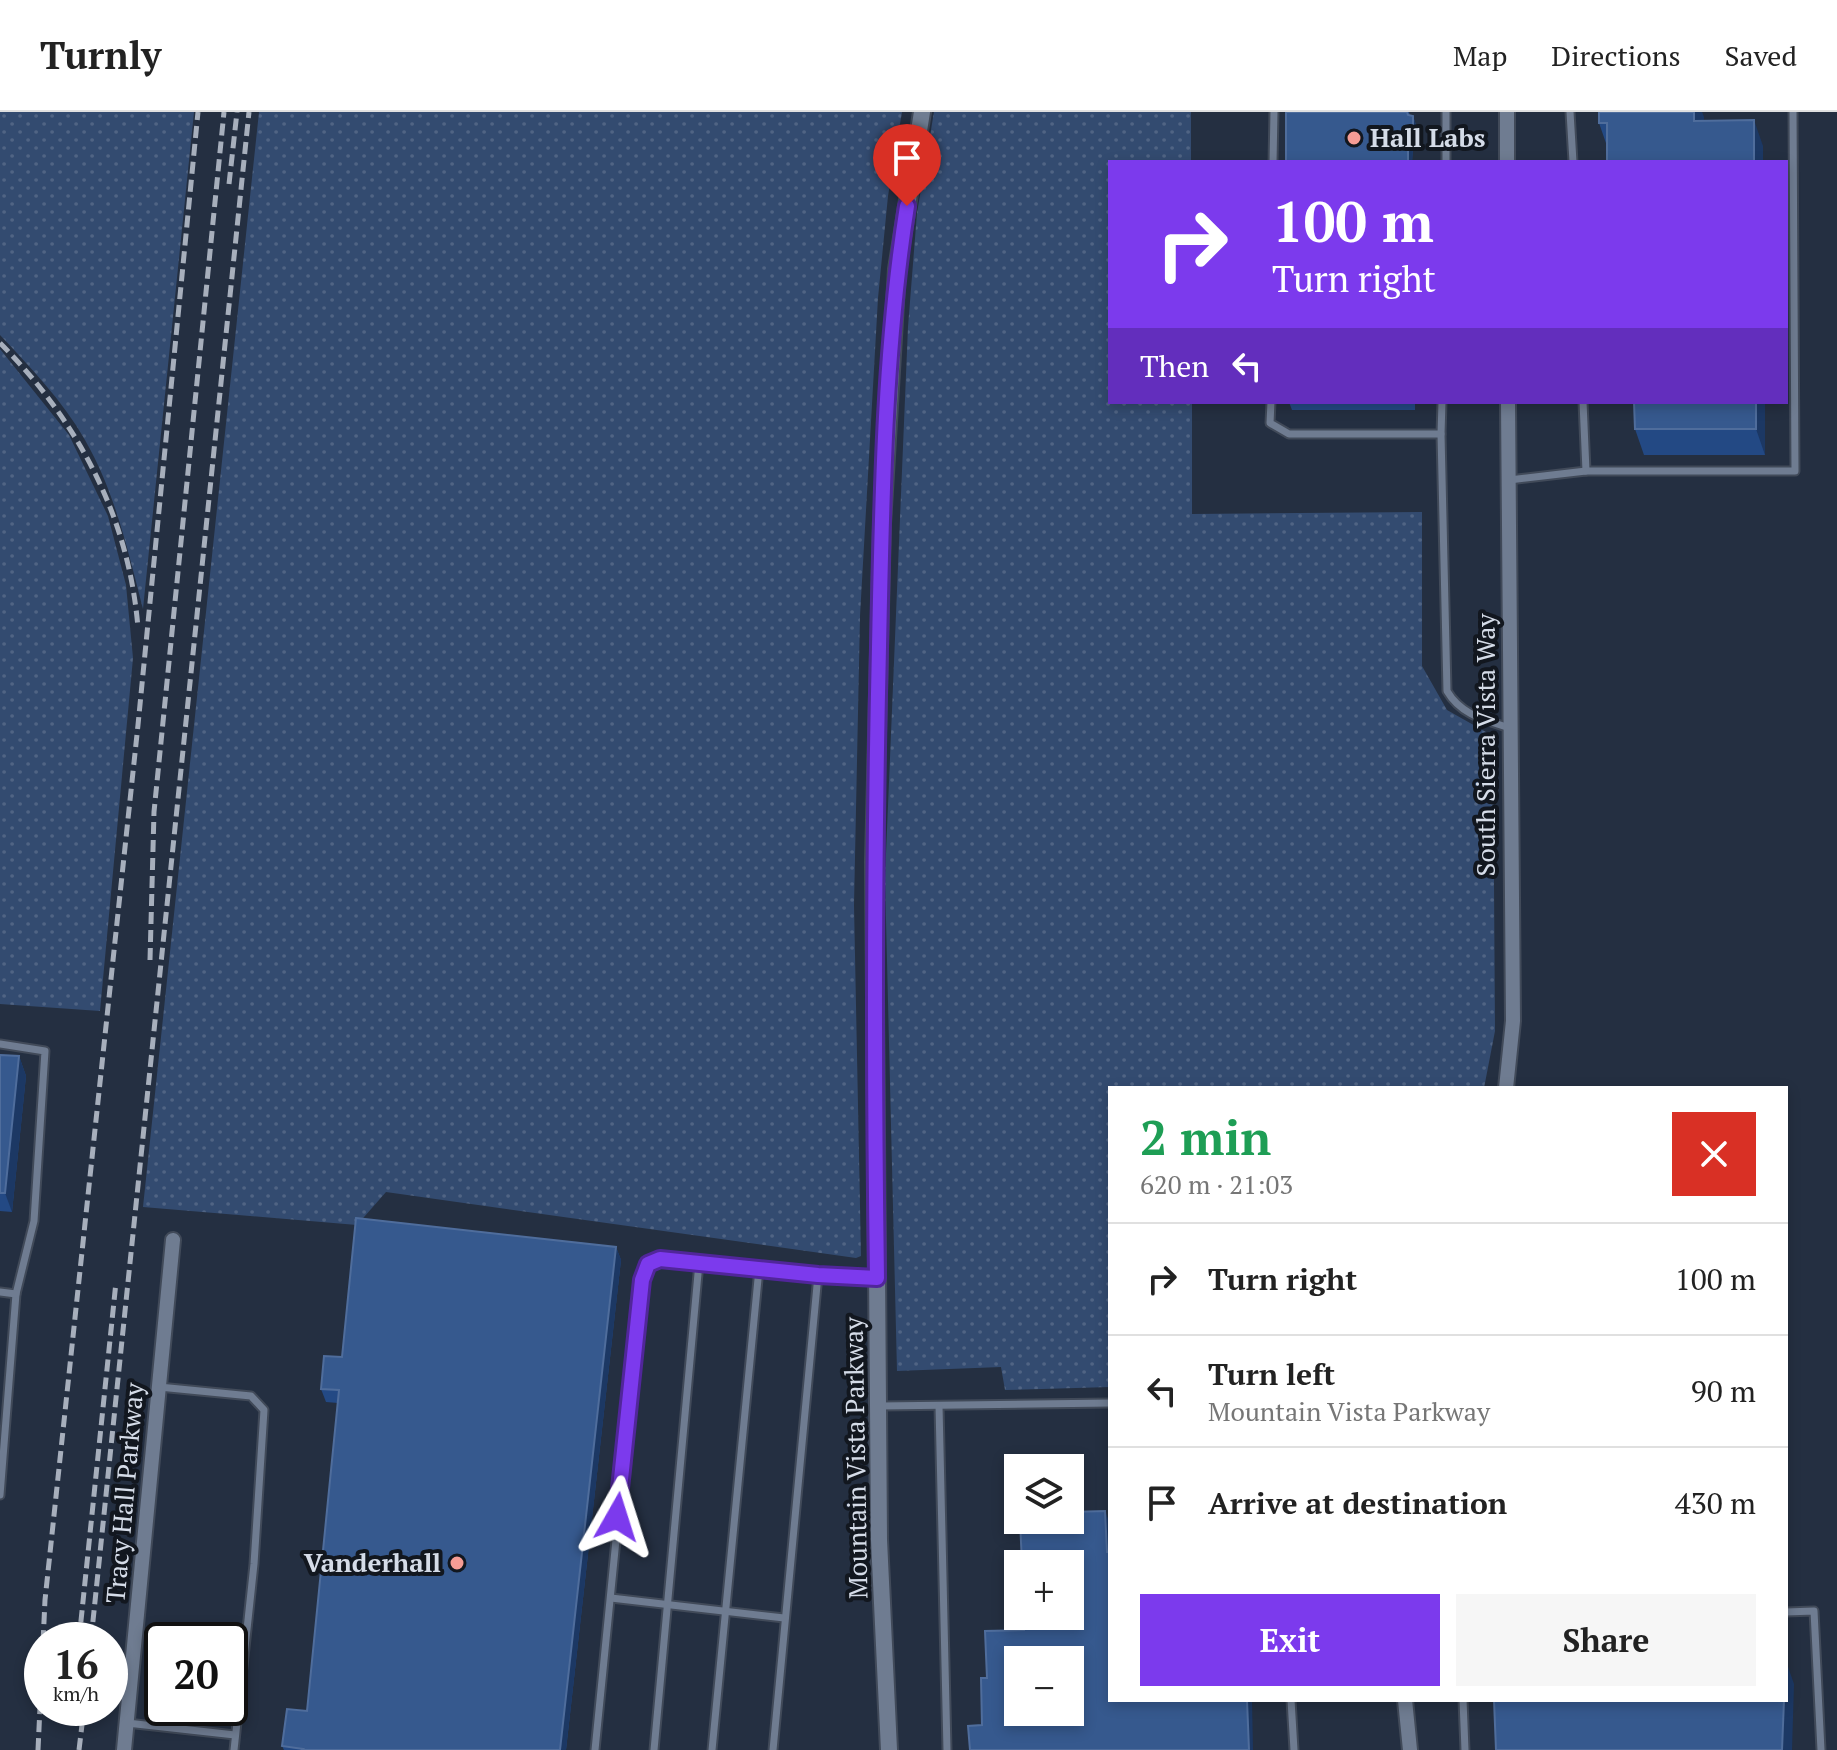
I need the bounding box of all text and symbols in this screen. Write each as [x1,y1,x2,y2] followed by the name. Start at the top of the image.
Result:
[40,30,161,80] text: Turnly
[1453,37,1507,74] text: Map
[1551,37,1681,74] text: Directions
[1725,37,1797,74] text: Saved
[1370,120,1485,154] place label: Hall Labs
[873,124,941,206] pin
[1345,129,1363,147] marker: Hall Labs
[885,136,929,180] icon: arrive
[1272,184,1434,258] text: 100 m
[1140,192,1244,296] icon: right
[1272,255,1436,302] text: Turn right
[1225,344,1269,388] icon: left
[1140,346,1209,386] text: Then
[1468,613,1502,876] street label: South Sierra Vista Way
[1140,1105,1271,1169] text: 2 min
[1672,1112,1756,1196] button: close
[1140,1167,1293,1201] text: 620 m · 21:03
[1140,1257,1184,1301] icon: right
[1208,1259,1357,1299] text: Turn right
[1675,1259,1756,1299] text: 100 m
[836,1316,874,1599] street label: Mountain Vista Parkway
[1208,1354,1335,1394] text: Turn left
[1140,1369,1184,1413] icon: left
[1691,1371,1756,1411] text: 90 m
[97,1380,151,1605] street label: Tracy Hall Parkway
[1208,1394,1490,1428] text: Mountain Vista Parkway
[1004,1454,1084,1726] map controls
[1004,1454,1084,1534] button: layers
[575,1475,659,1559] position arrow
[1140,1481,1184,1525] icon: arrive
[1208,1483,1507,1523] text: Arrive at destination
[1675,1483,1756,1523] text: 430 m
[304,1545,441,1579] place label: Vanderhall
[1004,1550,1084,1630] button: +
[448,1554,466,1572] marker: Vanderhall
[1140,1594,1440,1686] button: Exit
[1456,1594,1756,1686] button: Share
[144,1622,248,1726] speed limit sign: 20
[53,1637,99,1690] text: 16
[1004,1646,1084,1726] button: −
[53,1680,99,1707] text: km/h

